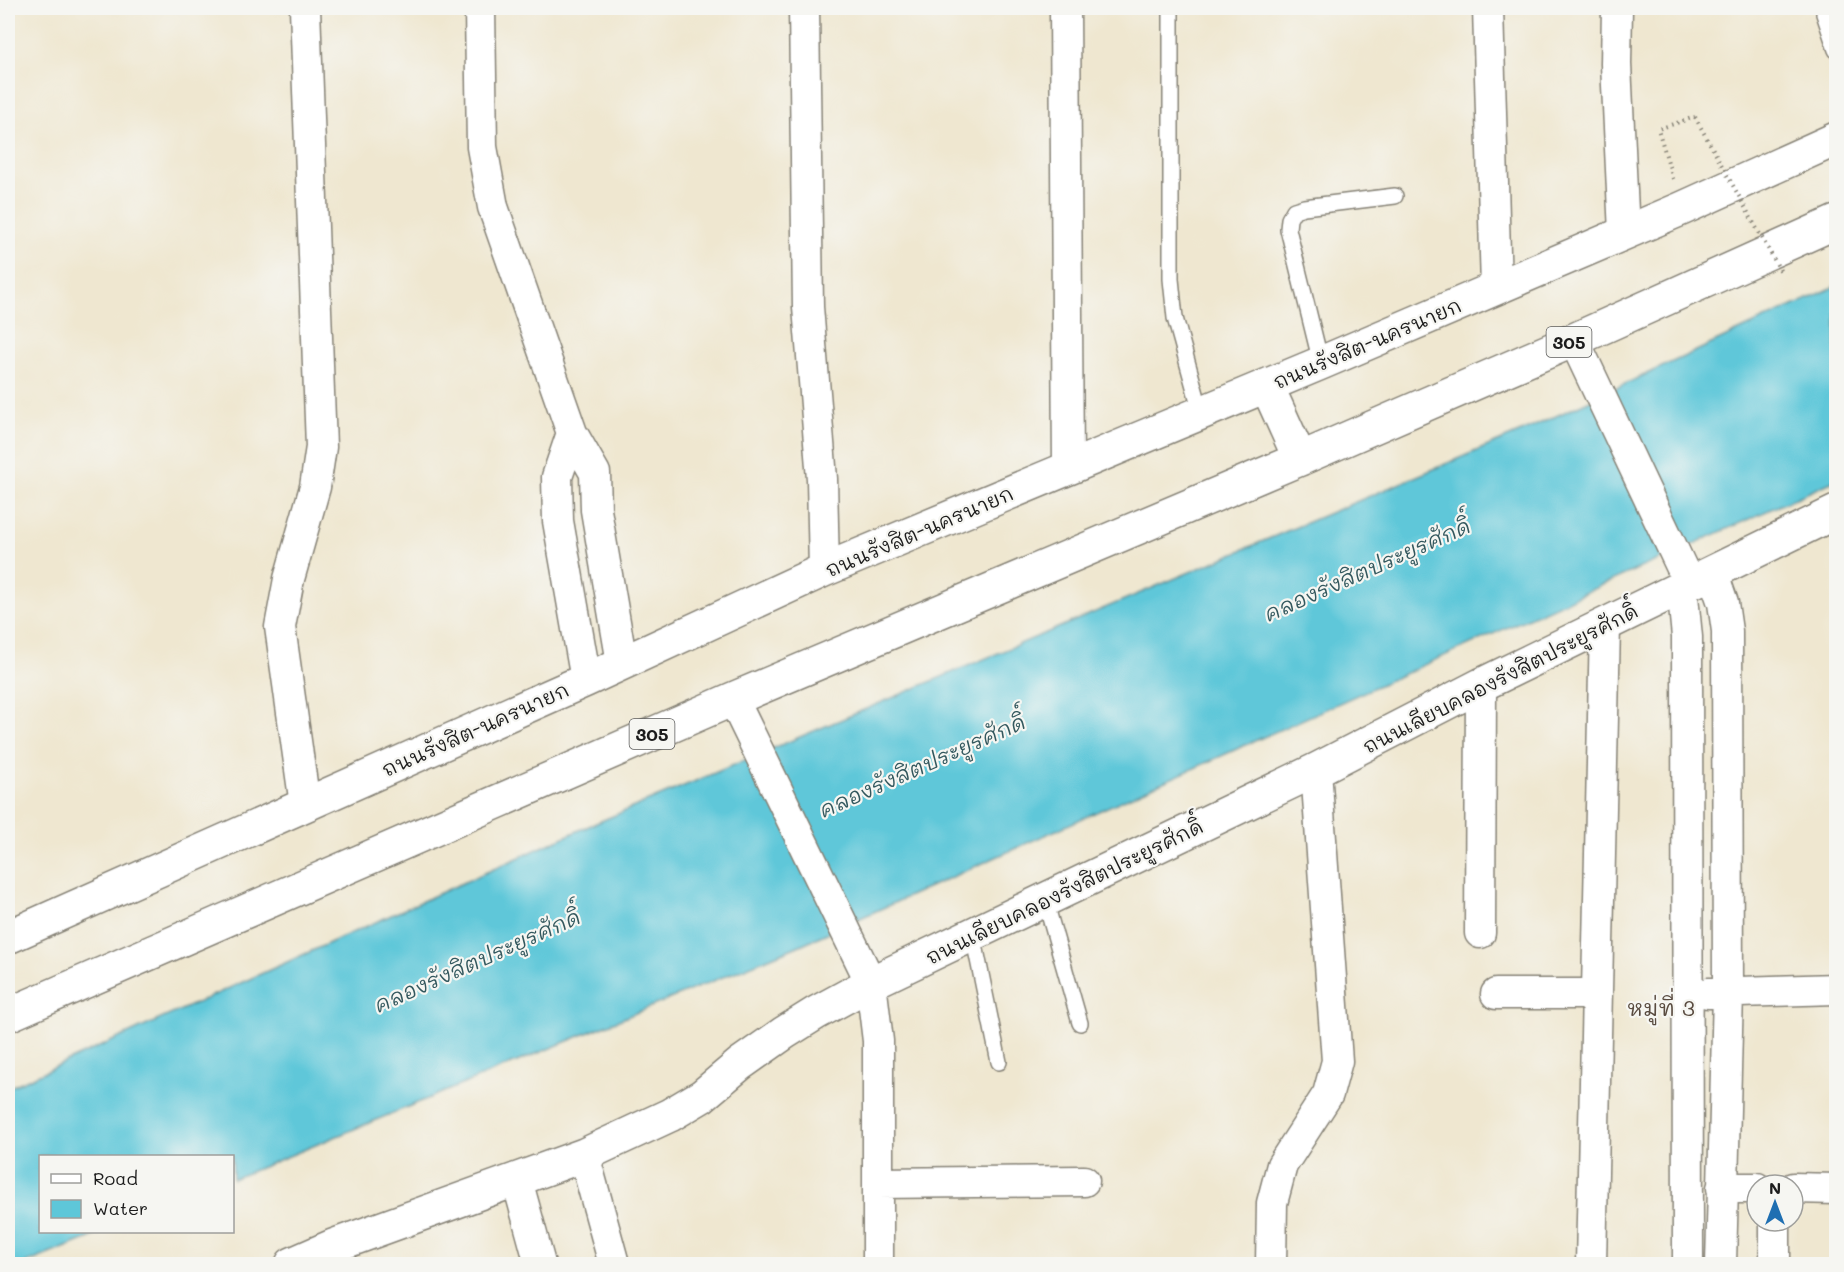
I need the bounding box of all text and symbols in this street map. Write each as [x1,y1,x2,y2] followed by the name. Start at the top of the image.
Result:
[1269,292,1465,394] street label: ถนนรังสิต-นครนายก
[1546,327,1592,357] road number: 305
[821,480,1017,582] street label: ถนนรังสิต-นครนายก
[1257,503,1480,631] water label: คลองรังสิตประยูรศักดิ์
[1356,592,1643,762] street label: ถนนเลียบคลองรังสิตประยูรศักดิ์
[377,676,573,782] street label: ถนนรังสิต-นครนายก
[812,699,1035,827] water label: คลองรังสิตประยูรศักดิ์
[630,719,674,749] road number: 305
[919,808,1208,972] street label: ถนนเลียบคลองรังสิตประยูรศักดิ์
[367,894,590,1022] water label: คลองรังสิตประยูรศักดิ์
[1627,987,1695,1026] district label: หมู่ที่ 3
[39,1155,234,1233] legend
[93,1166,138,1190] text: Road
[1745,1173,1805,1233] north arrow
[1769,1177,1781,1198] text: N
[93,1196,148,1220] text: Water

